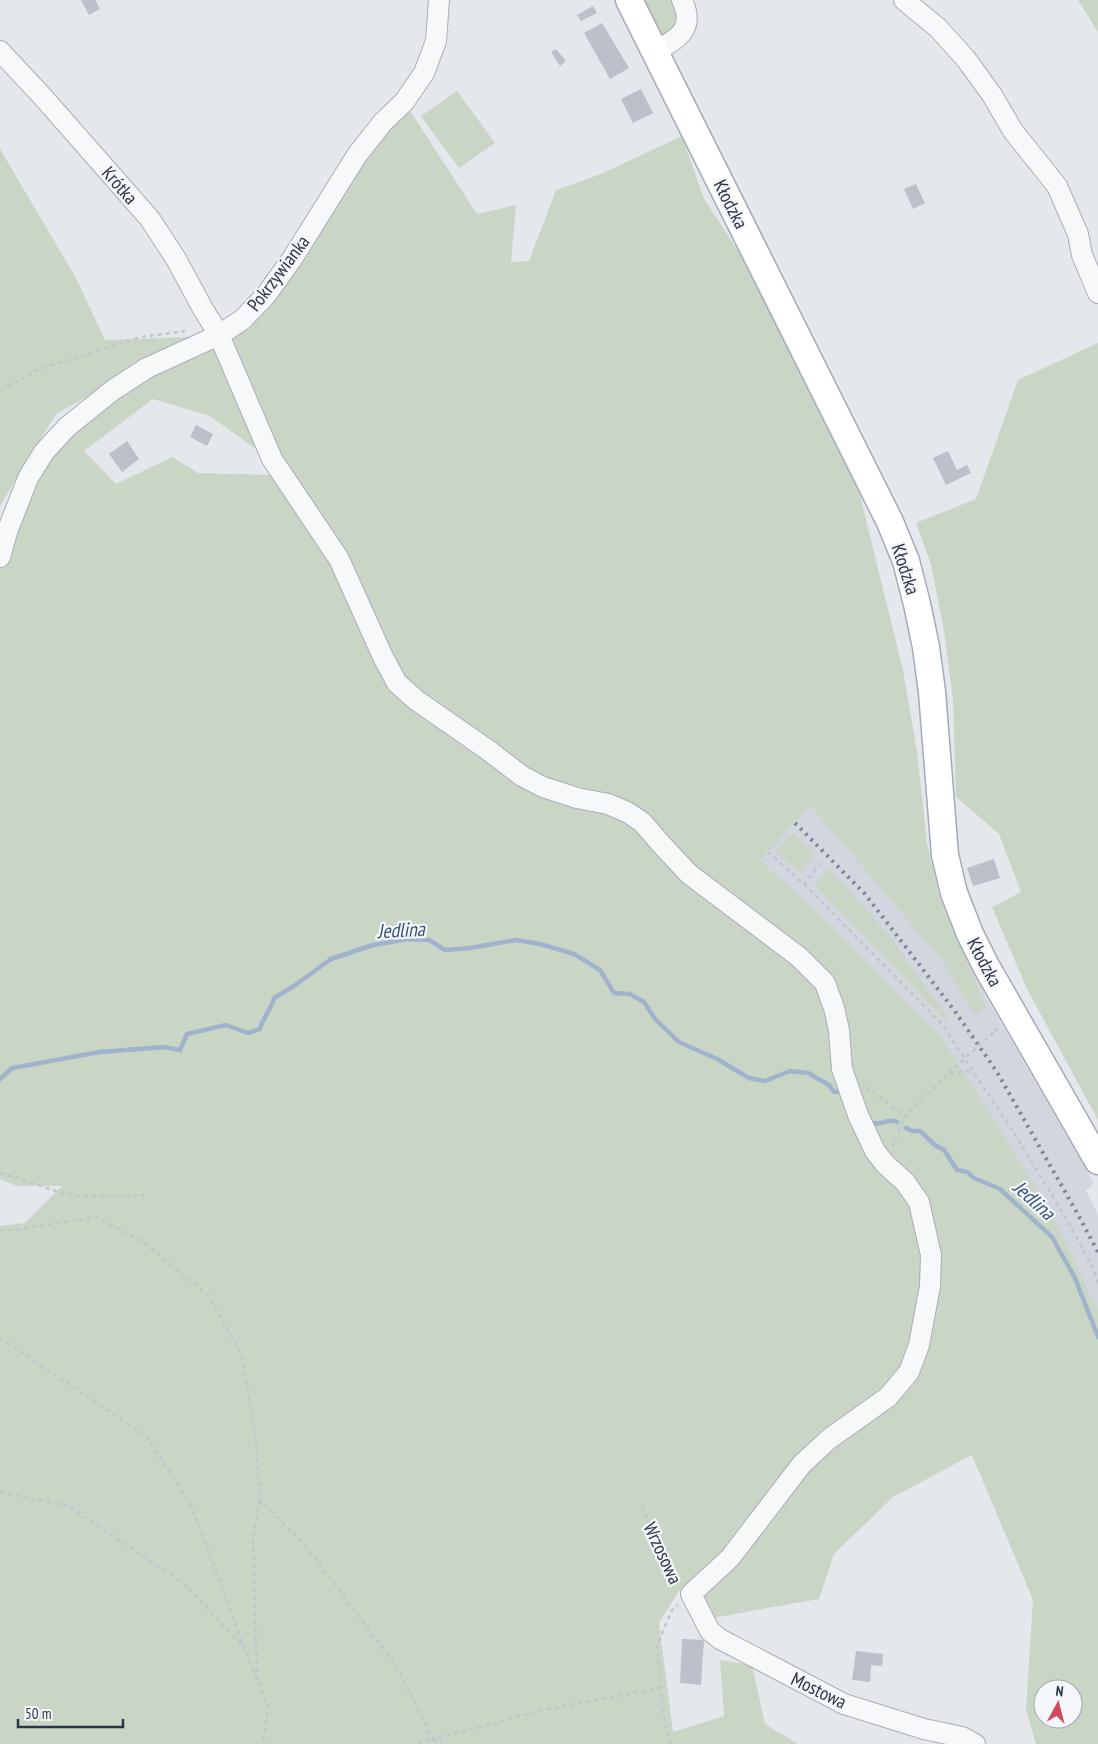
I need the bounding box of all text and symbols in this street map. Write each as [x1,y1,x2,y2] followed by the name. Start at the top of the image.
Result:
[97,161,143,209] street label: Krótka
[708,175,754,233] street label: Kłodzka
[242,230,314,316] street label: Pokrzywianka
[887,541,925,597] street label: Kłodzka
[376,916,426,944] water label: Jedlina
[962,933,1008,991] street label: Kłodzka
[1007,1174,1061,1226] water label: Jedlina
[638,1518,688,1588] street label: Wrzosowa
[787,1666,851,1714] street label: Mostowa
[1033,1679,1083,1729] north arrow
[1055,1682,1064,1700] text: N
[18,1696,122,1728] scale bar
[25,1704,51,1723] text: 50 m

